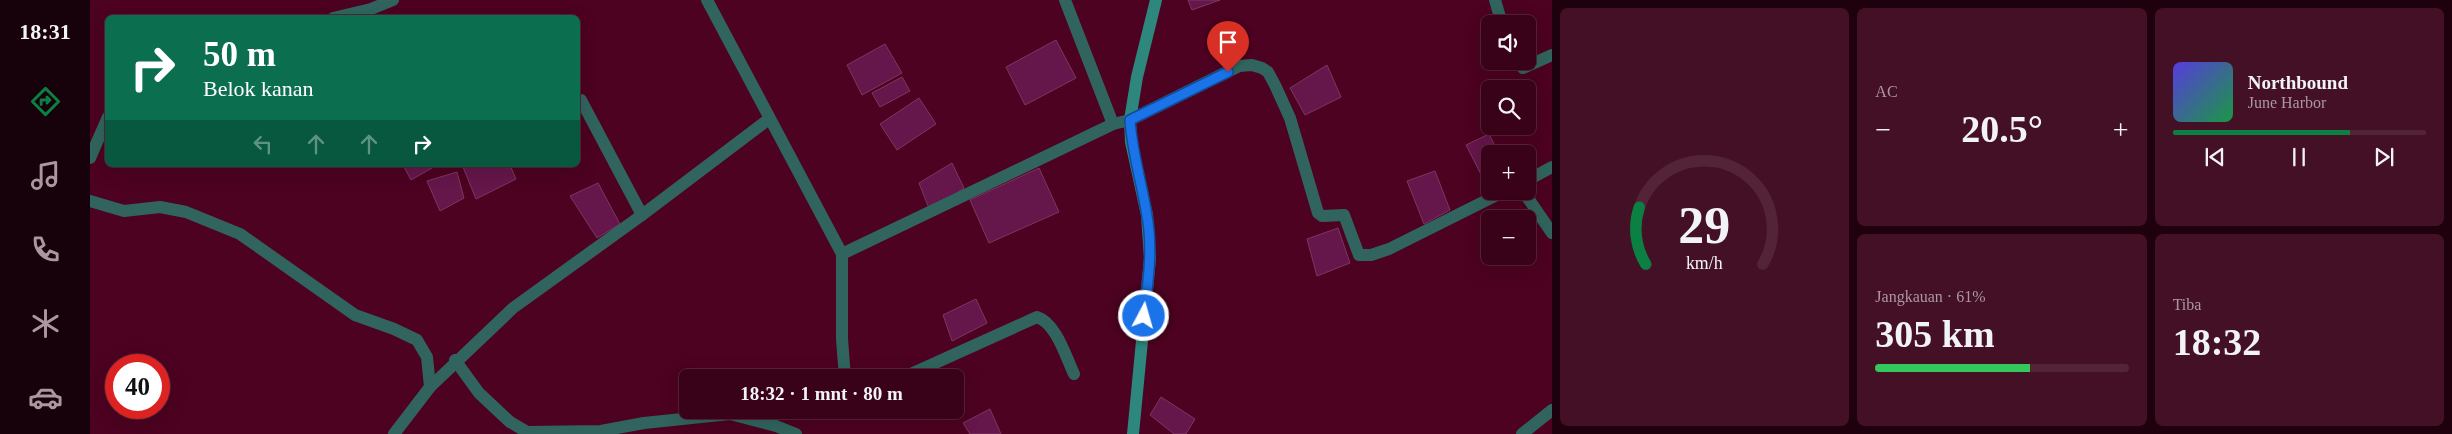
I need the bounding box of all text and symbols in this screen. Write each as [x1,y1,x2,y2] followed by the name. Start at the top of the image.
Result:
[1481,15,1536,265] map controls
[1481,15,1536,70] button: sound
[19,19,71,44] text: 18:31
[1207,21,1249,72] pin
[1214,28,1242,56] icon: arrive
[120,35,185,100] icon: right
[203,35,276,74] text: 50 m
[2248,72,2348,93] text: Northbound
[203,76,314,101] text: Belok kanan
[1481,80,1536,135] button: search
[1875,83,1898,100] text: AC
[28,84,63,119] icon: directions
[2248,94,2326,111] text: June Harbor
[1961,108,2043,150] text: 20.5°
[1875,114,1891,145] text: −
[2113,114,2129,145] text: +
[249,130,277,158] icon: left
[302,130,330,158] icon: ahead
[355,130,383,158] icon: ahead
[408,130,436,158] icon: right
[2201,143,2229,171] icon: previous
[2285,143,2313,171] icon: pause
[2370,143,2398,171] icon: next
[1481,145,1536,200] button: +
[28,158,63,193] icon: music
[1679,197,1731,254] text: 29
[1481,210,1536,265] button: −
[28,232,63,267] icon: phone
[1686,253,1723,273] text: km/h
[1875,288,1986,305] text: Jangkauan · 61%
[1117,289,1169,341] position arrow
[2173,296,2201,313] text: Tiba
[28,306,63,341] icon: climate
[1875,313,1995,355] text: 305 km
[2173,321,2261,363] text: 18:32
[105,354,170,419] speed limit sign: 40
[28,380,63,415] icon: car
[740,383,903,404] text: 18:32 · 1 mnt · 80 m

